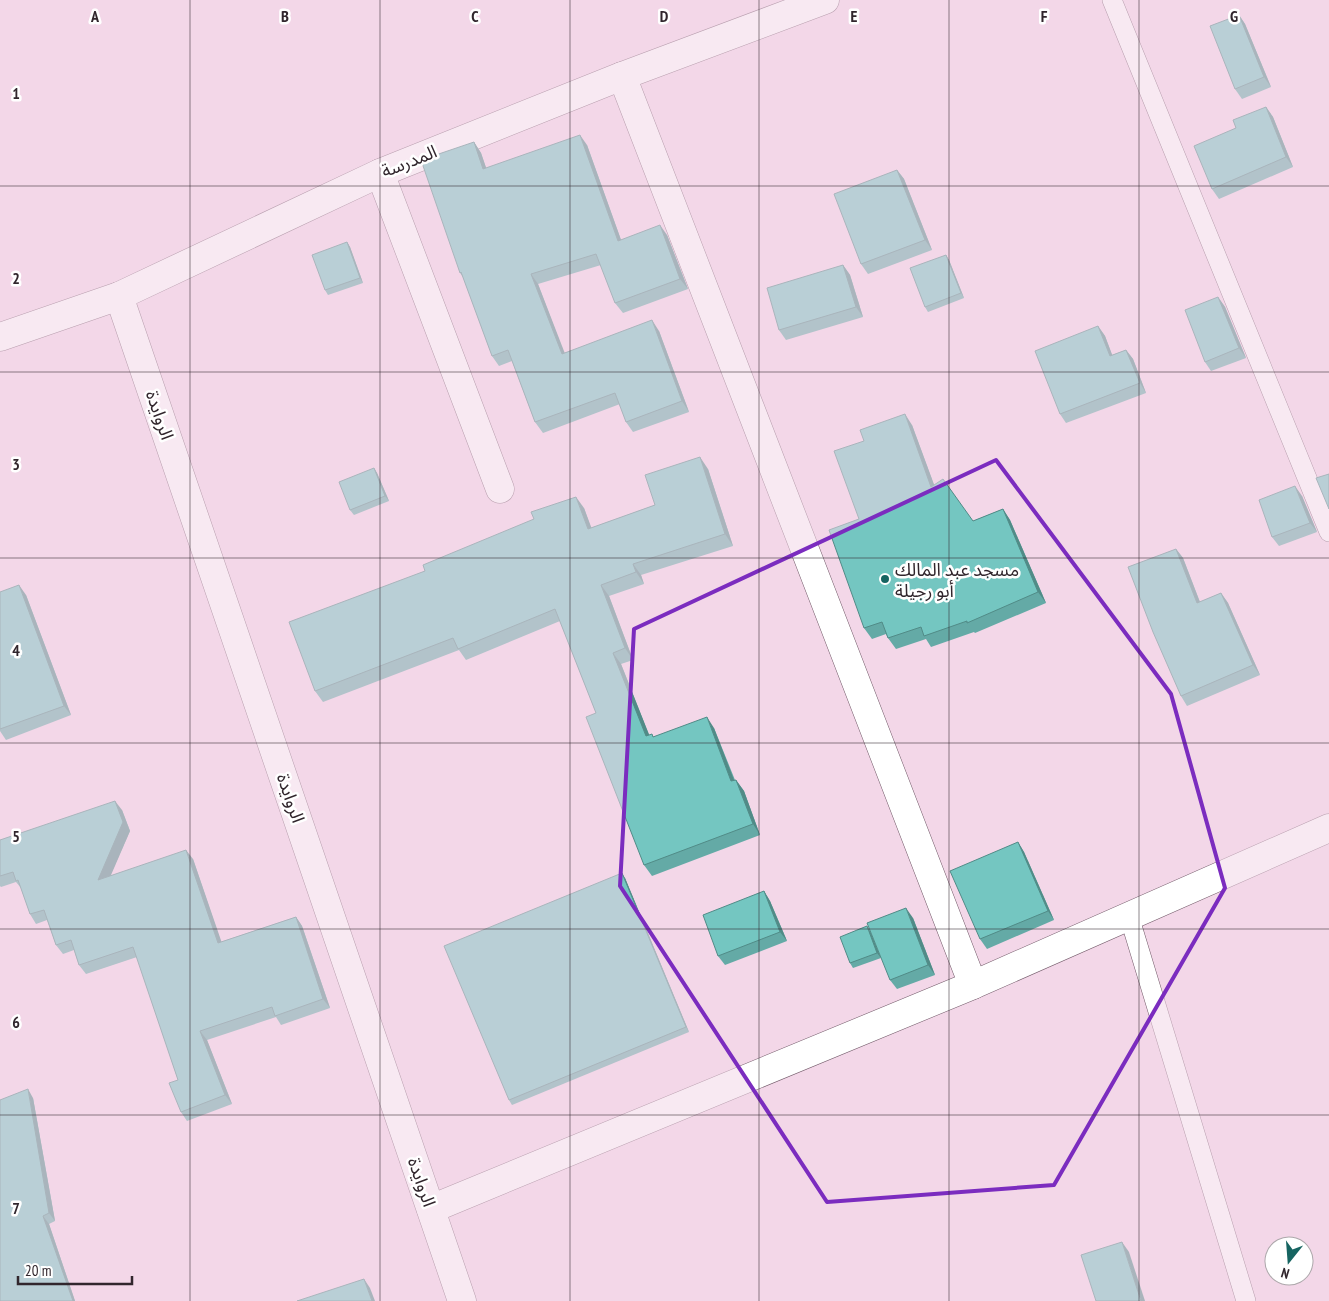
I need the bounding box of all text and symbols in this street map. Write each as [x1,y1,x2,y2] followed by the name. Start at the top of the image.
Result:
[90,6,100,26] text: A
[281,6,289,26] text: B
[471,6,479,26] text: C
[660,6,669,26] text: D
[851,6,858,26] text: E
[1041,6,1048,26] text: F
[1230,6,1238,26] text: G
[12,83,20,103] text: 1
[378,139,440,183] street label: المدرسة
[12,268,20,288] text: 2
[141,387,179,443] street label: الروايدة
[12,454,20,474] text: 3
[895,558,1019,602] place label: مسجد عبد المالك أبو رجيلة
[879,573,891,585] marker: مسجد عبد المالك أبو رجيلة
[12,640,20,660] text: 4
[272,770,310,826] street label: الروايدة
[12,826,20,846] text: 5
[12,1012,20,1032] text: 6
[403,1154,441,1210] street label: الروايدة
[12,1198,20,1218] text: 7
[1264,1236,1314,1286] north arrow
[18,1254,131,1286] scale bar
[25,1261,51,1280] text: 20 m
[1279,1264,1291,1283] text: N

